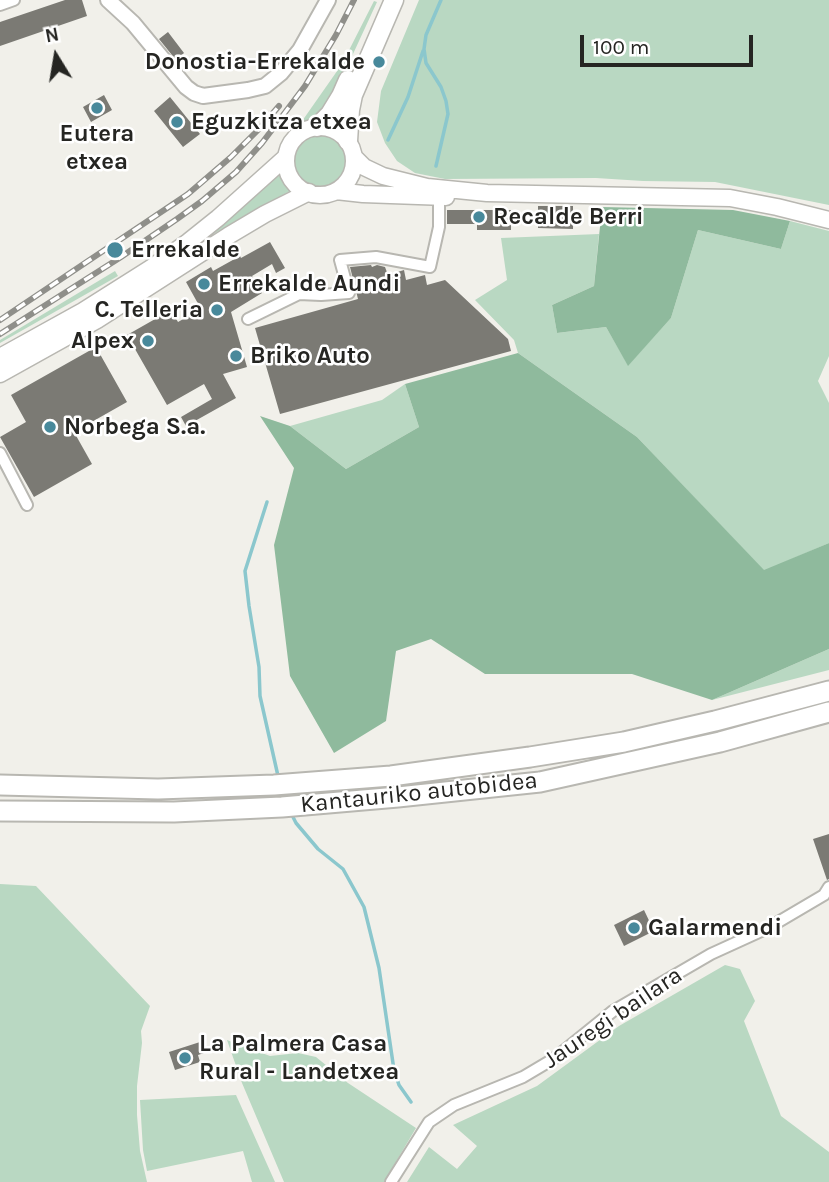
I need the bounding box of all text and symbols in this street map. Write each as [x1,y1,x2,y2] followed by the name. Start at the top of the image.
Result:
[21,21,91,91] north arrow
[584,21,757,65] scale bar
[43,23,61,47] text: N
[593,35,650,59] text: 100 m
[145,48,365,76] place label: Donostia-Errekalde
[371,54,387,70] marker: Donostia-Errekalde
[89,100,105,116] marker: Eutera etxea
[191,108,372,136] place label: Eguzkitza etxea
[169,114,185,130] marker: Eguzkitza etxea
[60,120,134,176] place label: Eutera etxea
[493,203,644,231] place label: Recalde Berri
[471,209,487,225] marker: Recalde Berri
[131,236,240,264] place label: Errekalde
[105,240,125,260] marker: Errekalde
[218,270,400,298] place label: Errekalde Aundi
[196,276,212,292] marker: Errekalde Aundi
[94,296,203,324] place label: C. Telleria
[209,302,225,318] marker: C. Telleria
[71,327,134,355] place label: Alpex
[140,333,156,349] marker: Alpex
[250,342,370,370] place label: Briko Auto
[228,348,244,364] marker: Briko Auto
[64,413,205,441] place label: Norbega S.a.
[42,419,58,435] marker: Norbega S.a.
[299,766,539,820] street label: Kantauriko autobidea
[648,914,782,942] place label: Galarmendi
[626,920,642,936] marker: Galarmendi
[538,961,688,1075] street label: Jauregi bailara
[199,1030,399,1086] place label: La Palmera Casa Rural - Landetxea
[177,1050,193,1066] marker: La Palmera Casa Rural - Landetxea

